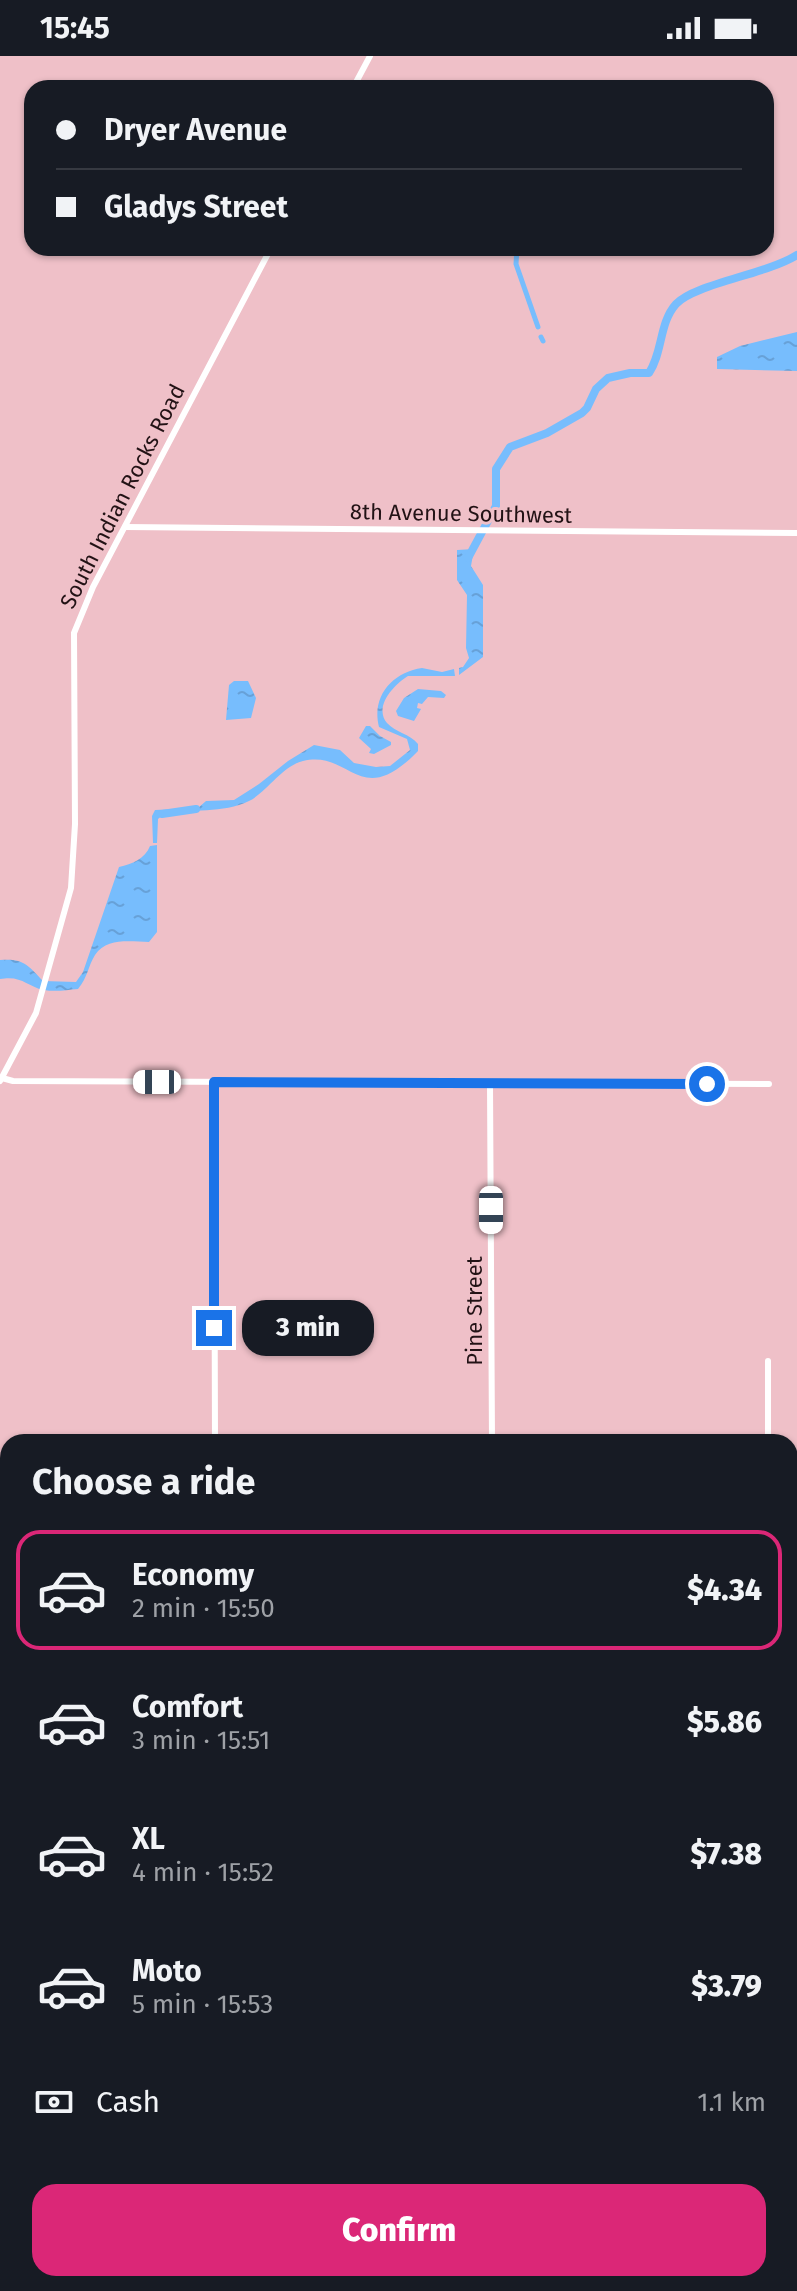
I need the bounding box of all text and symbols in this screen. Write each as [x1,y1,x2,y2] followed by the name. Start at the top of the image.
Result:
[40,10,110,46] text: 15:45
[104,112,287,148] text: Dryer Avenue
[104,189,288,225] text: Gladys Street
[54,380,191,613] street label: South Indian Rocks Road
[350,498,572,529] street label: 8th Avenue Southwest
[689,1066,725,1102] route start
[133,1070,181,1094] car
[479,1186,503,1234] car
[461,1256,488,1366] street label: Pine Street
[242,1300,374,1356] callout: 3 min
[196,1310,232,1346] route end
[276,1312,340,1343] text: 3 min
[32,1460,255,1504] text: Choose a ride
[36,1554,108,1626] icon: car
[132,1557,254,1593] text: Economy
[687,1572,762,1608] text: $4.34
[132,1593,275,1624] text: 2 min · 15:50
[36,1686,108,1758] icon: car
[132,1689,243,1725] text: Comfort
[687,1704,762,1740] text: $5.86
[132,1725,270,1756] text: 3 min · 15:51
[36,1818,108,1890] icon: car
[132,1821,165,1857] text: XL
[690,1836,762,1872] text: $7.38
[132,1857,274,1888] text: 4 min · 15:52
[36,1950,108,2022] icon: car
[132,1953,202,1989] text: Moto
[691,1968,762,2004] text: $3.79
[132,1989,273,2020] text: 5 min · 15:53
[32,2080,76,2124] icon: cash
[96,2084,160,2120] text: Cash
[697,2087,766,2118] text: 1.1 km
[32,2184,766,2276] button: Confirm

